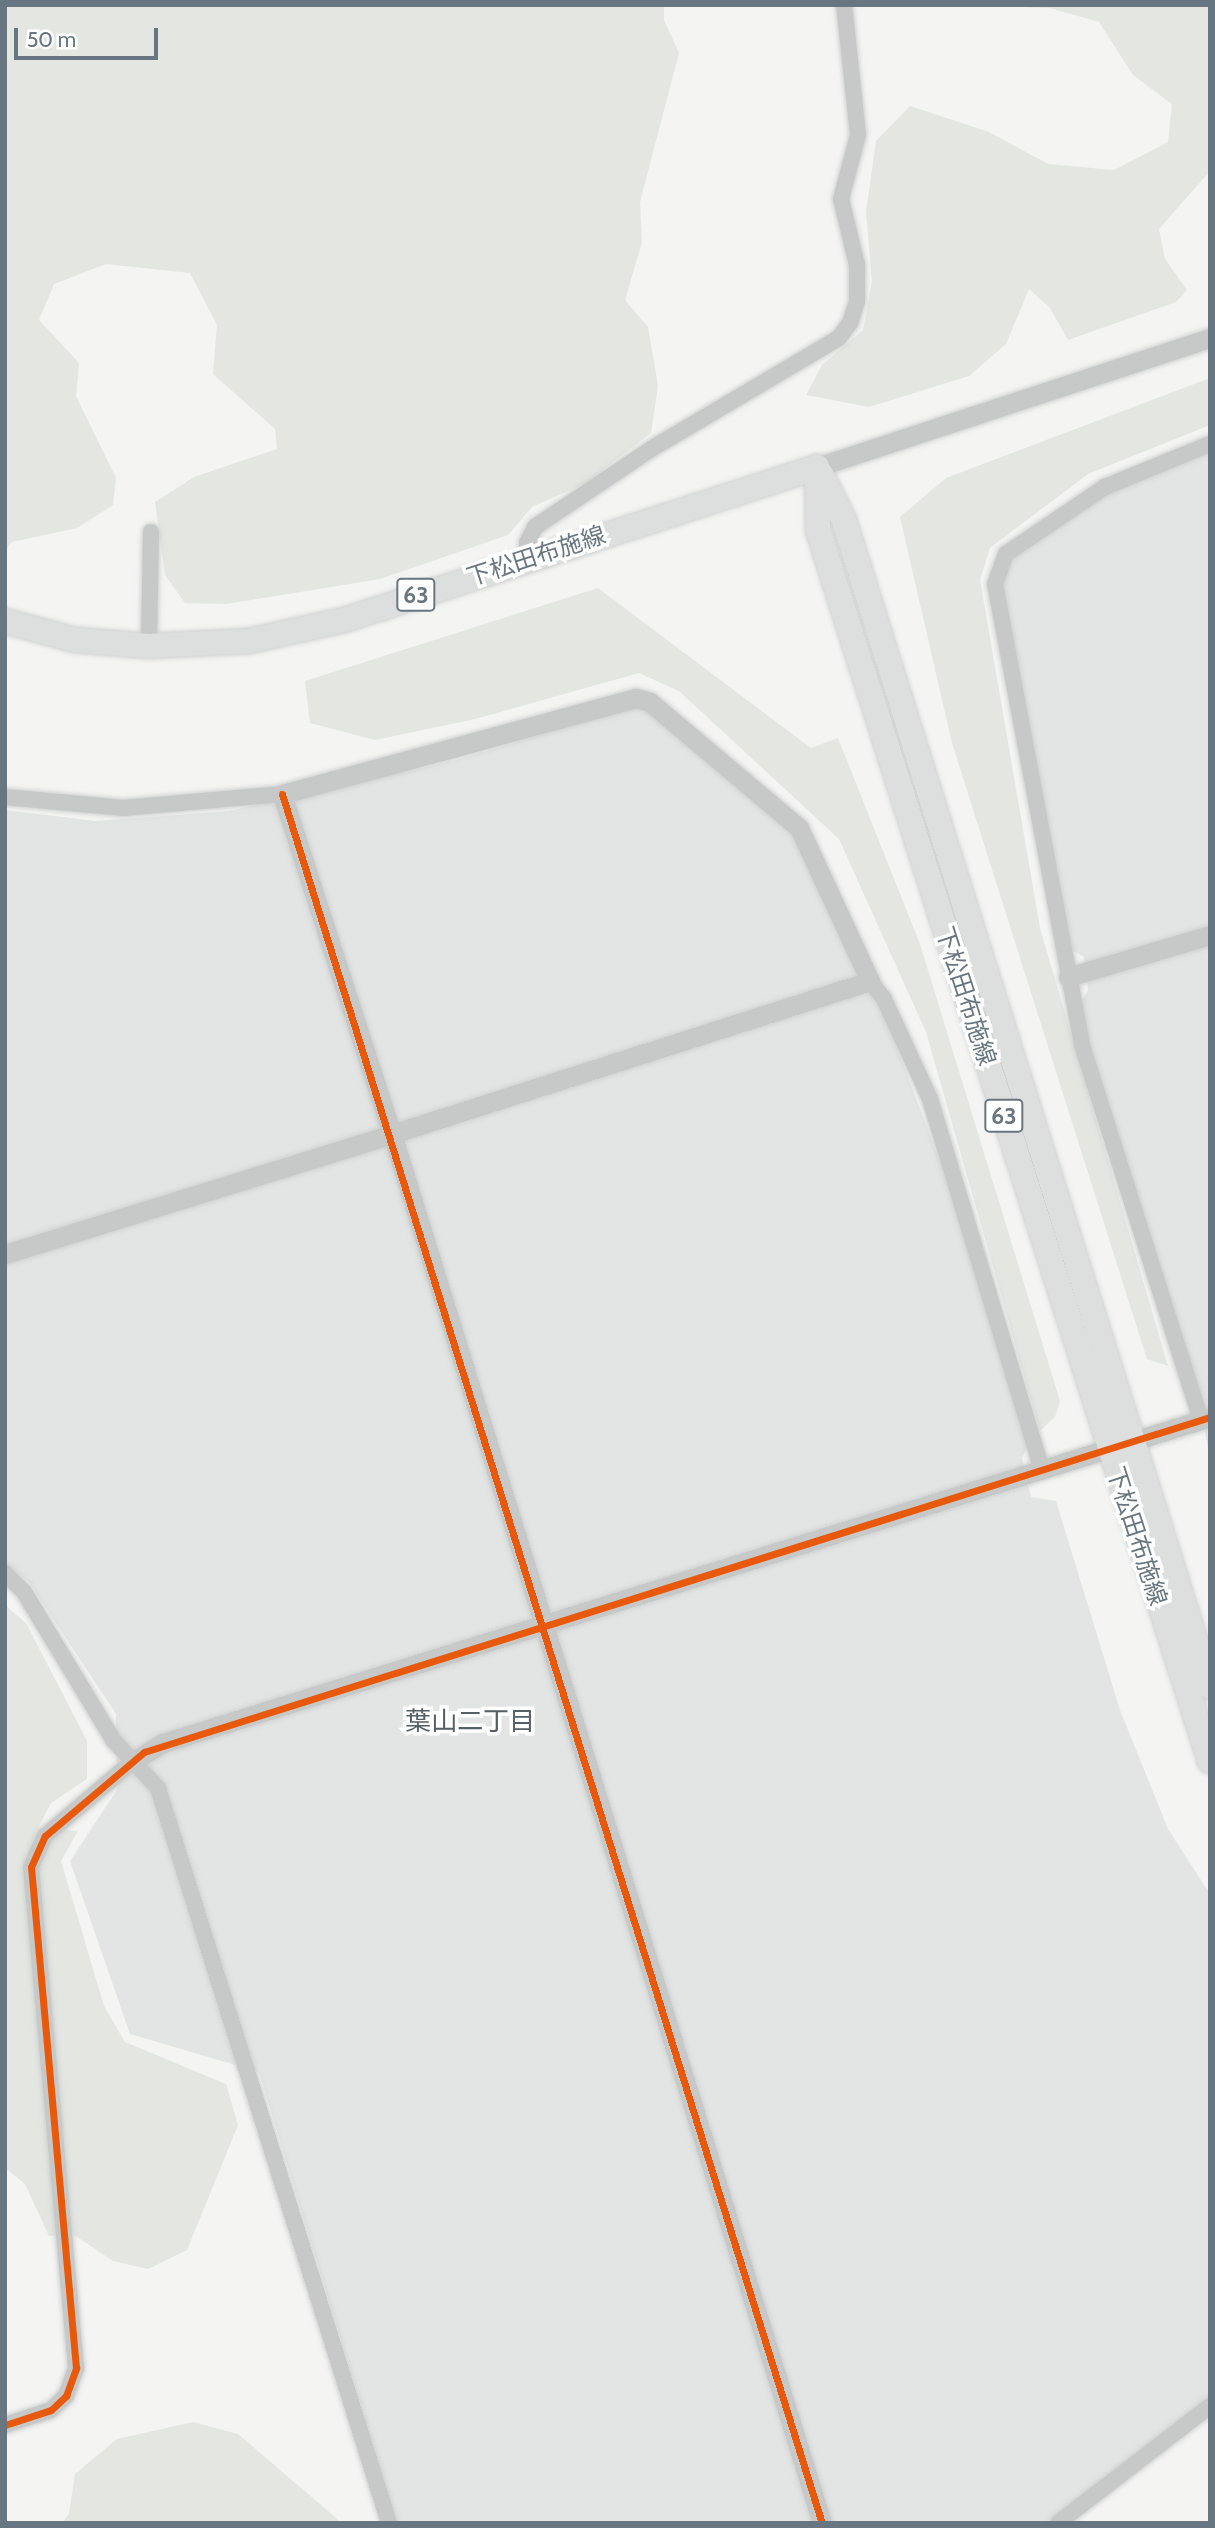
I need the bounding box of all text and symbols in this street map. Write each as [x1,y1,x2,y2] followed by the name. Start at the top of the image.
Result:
[18,14,161,58] scale bar
[27,27,76,52] text: 50 m
[463,520,609,592] street label: 下松田布施線
[395,576,437,614] road number: 63
[930,923,1002,1069] street label: 下松田布施線
[983,1096,1025,1135] road number: 63
[1101,1463,1173,1609] street label: 下松田布施線
[405,1706,535,1738] district label: 葉山二丁目

